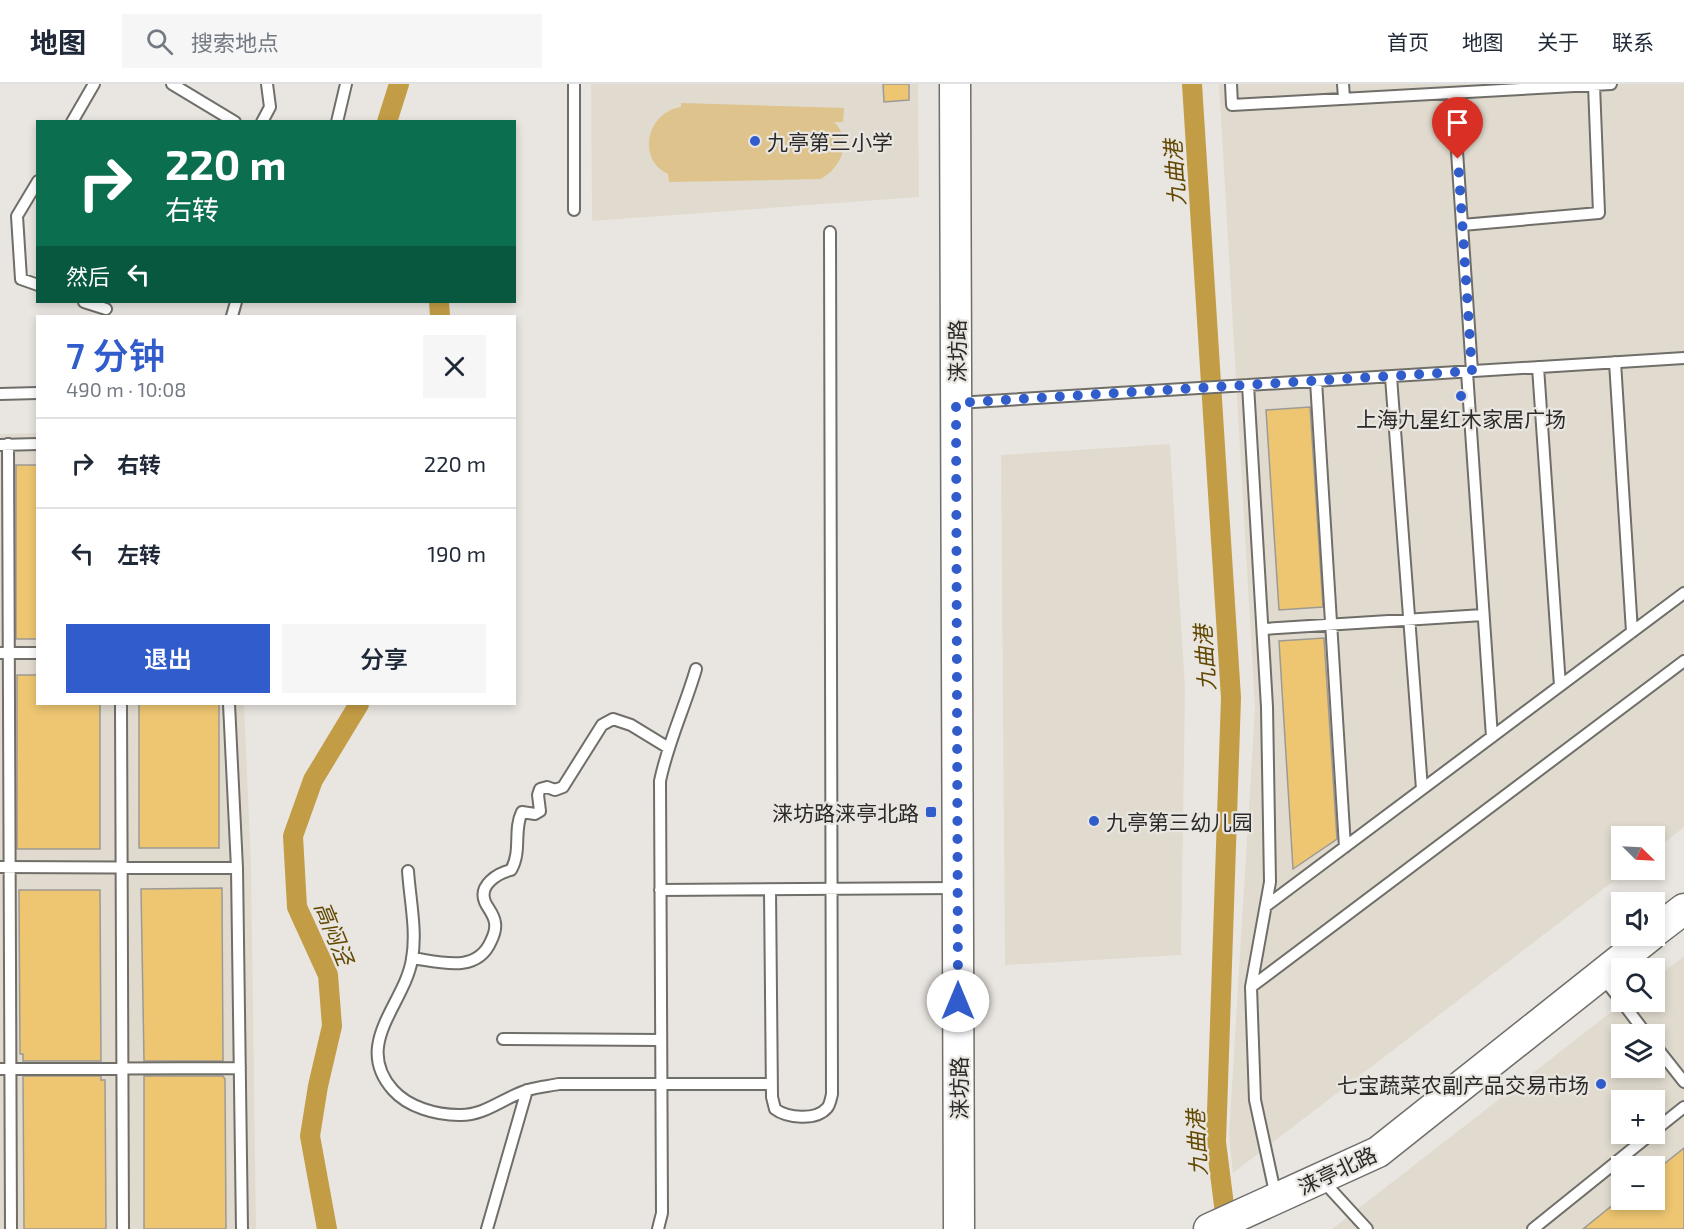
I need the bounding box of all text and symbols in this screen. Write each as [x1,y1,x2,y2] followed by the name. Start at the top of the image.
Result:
[122,14,542,68] search box
[30,25,86,59] text: 地图
[143,25,176,58] icon: search
[191,29,279,55] text: 搜索地点
[1387,29,1429,54] text: 首页
[1462,29,1504,54] text: 地图
[1537,29,1579,54] text: 关于
[1612,29,1654,54] text: 联系
[1432,97,1483,159] pin
[1441,106,1474,139] icon: arrive
[767,129,893,154] place label: 九亭第三小学
[748,134,762,148] marker: 九亭第三小学
[1159,136,1189,207] water label: 九曲港
[165,138,286,188] text: 220 m
[66,144,144,222] icon: right
[165,193,219,225] text: 右转
[122,258,155,291] icon: left
[66,263,110,289] text: 然后
[944,320,969,383] street label: 涞坊路
[66,333,165,376] text: 7 分钟
[423,335,486,398] button: close
[66,377,186,401] text: 490 m · 10:08
[1454,389,1468,403] marker: 上海九星红木家居广场
[1356,406,1566,431] place label: 上海九星红木家居广场
[66,447,99,480] icon: right
[424,450,486,476] text: 220 m
[117,451,161,477] text: 右转
[66,537,99,570] icon: left
[427,540,486,566] text: 190 m
[117,541,161,567] text: 左转
[1189,621,1219,692] water label: 九曲港
[66,624,270,693] button: 退出
[282,624,486,693] button: 分享
[772,800,919,825] place label: 涞坊路涞亭北路
[924,805,938,819] marker: 涞坊路涞亭北路
[1106,809,1253,834] place label: 九亭第三幼儿园
[1087,814,1101,828] marker: 九亭第三幼儿园
[1611,826,1665,880] north arrow
[1611,826,1665,1210] map controls
[1611,892,1665,946] button: sound
[311,898,360,970] water label: 高闷泾
[1611,958,1665,1012] button: search
[926,969,990,1033] position arrow
[1611,1024,1665,1078] button: layers
[946,1057,971,1120] street label: 涞坊路
[1337,1072,1589,1097] place label: 七宝蔬菜农副产品交易市场
[1594,1077,1608,1091] marker: 七宝蔬菜农副产品交易市场
[1611,1090,1665,1144] button: +
[1181,1106,1211,1177] water label: 九曲港
[1294,1141,1380,1199] street label: 涞亭北路
[1611,1156,1665,1210] button: −

